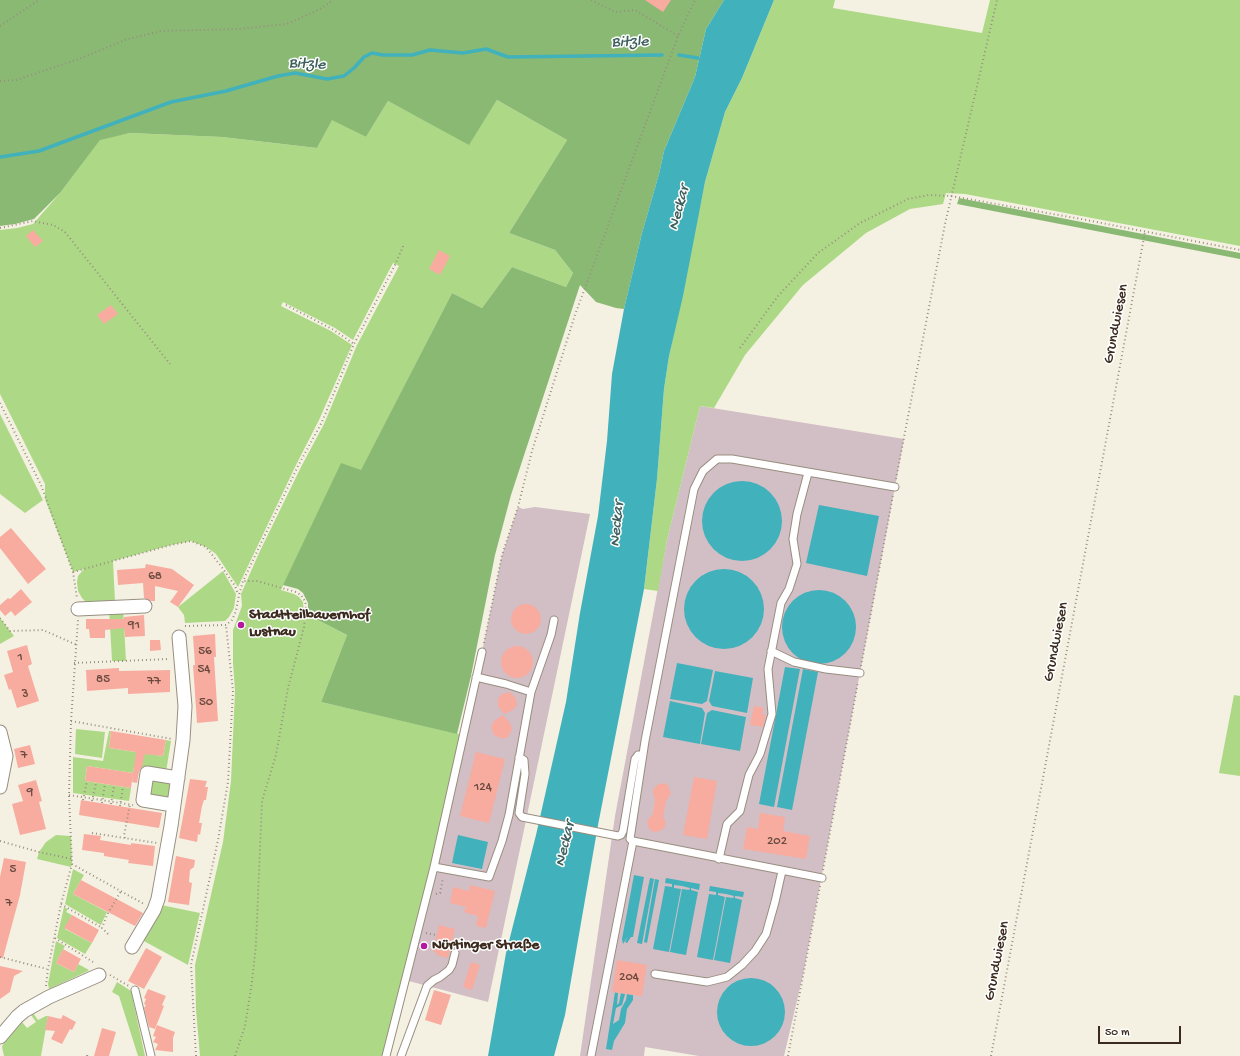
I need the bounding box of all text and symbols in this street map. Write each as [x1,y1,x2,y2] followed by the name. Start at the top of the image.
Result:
[611,33,649,53] water label: Bitzle
[288,54,326,76] water label: Bitzle
[665,183,695,233] water label: Neckar
[1100,283,1134,365] street label: Grundwiesen
[606,500,630,548] water label: Neckar
[148,569,162,585] house number: 68
[1040,601,1074,683] street label: Grundwiesen
[249,607,370,642] place label: Stadtteilbauernhof Lustnau
[128,618,140,634] house number: 91
[236,620,246,630] marker: Stadtteilbauernhof Lustnau
[198,644,212,660] house number: 56
[17,650,23,666] house number: 1
[198,662,210,678] house number: 54
[96,672,110,688] house number: 85
[147,674,161,690] house number: 77
[22,687,28,703] house number: 3
[199,695,213,711] house number: 50
[21,748,27,764] house number: 7
[474,780,492,796] house number: 124
[27,785,33,801] house number: 9
[551,820,581,868] water label: Neckar
[767,834,787,850] house number: 202
[10,862,16,878] house number: 5
[6,896,12,912] house number: 7
[981,920,1015,1002] street label: Grundwiesen
[432,937,539,955] place label: Nürtinger Straße
[419,941,429,951] marker: Nürtinger Straße
[619,970,639,986] house number: 204
[1100,1018,1183,1044] scale bar
[1105,1026,1130,1040] text: 50 m

